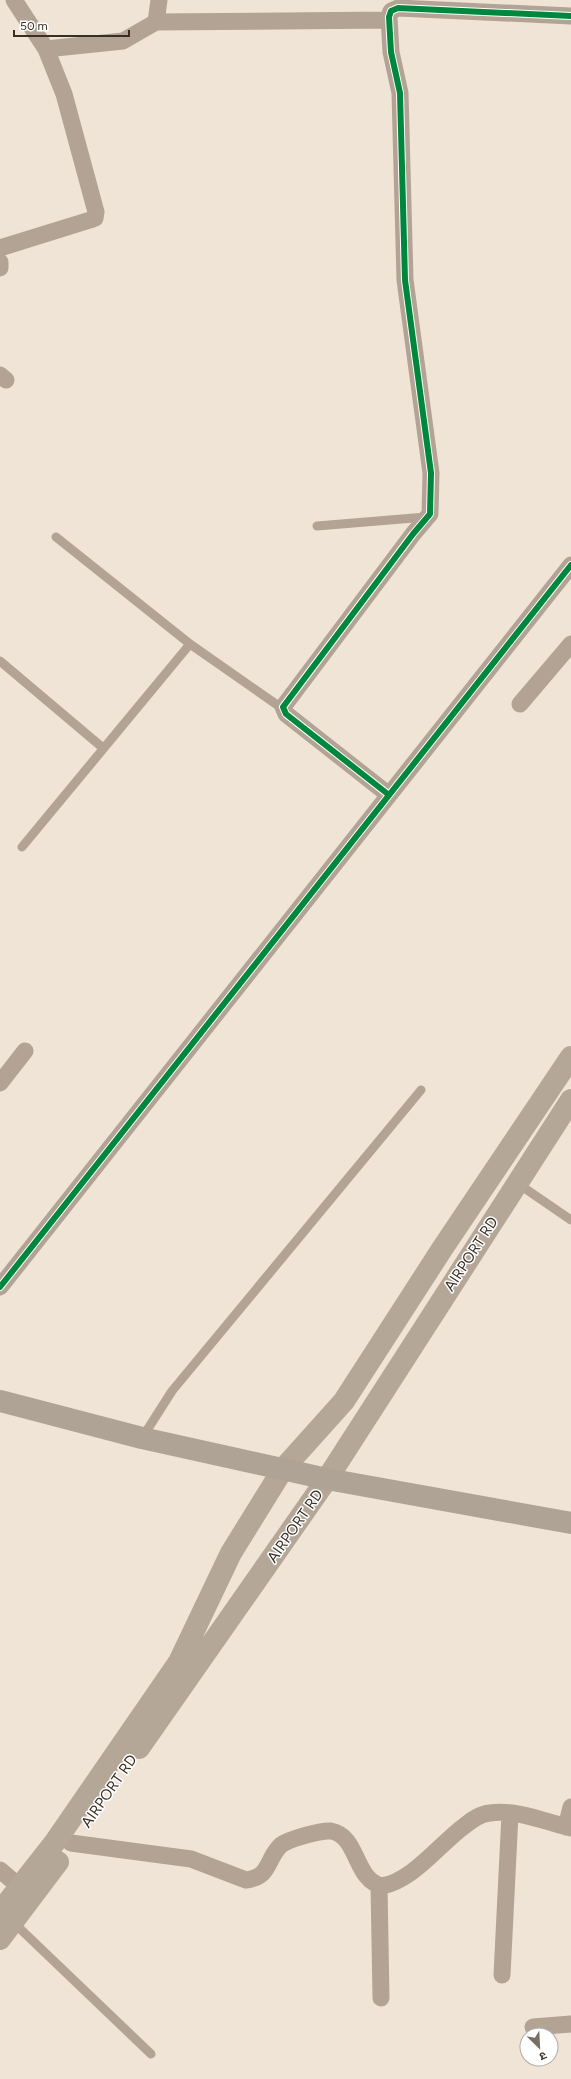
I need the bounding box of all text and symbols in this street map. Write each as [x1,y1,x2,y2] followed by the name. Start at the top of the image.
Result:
[14,12,129,38] scale bar
[20,19,48,33] text: 50 m
[440,1213,502,1295] street label: AIRPORT RD
[263,1486,327,1566] street label: AIRPORT RD
[77,1751,141,1831] street label: AIRPORT RD
[519,2027,559,2067] north arrow
[537,2048,548,2063] text: उ

